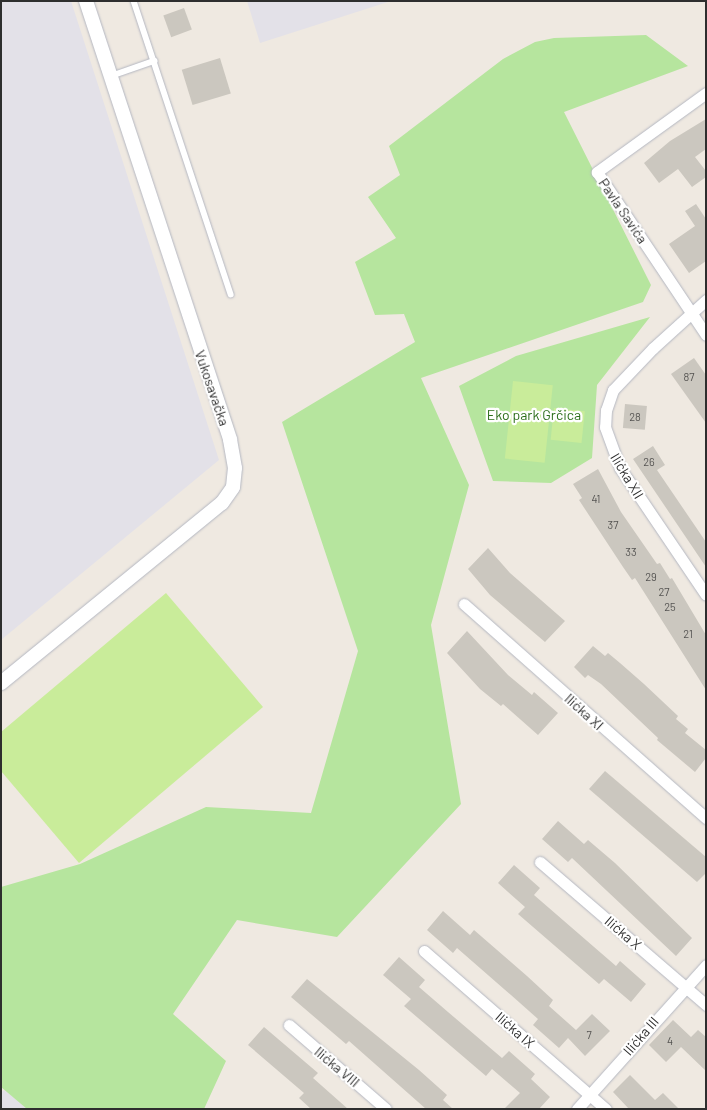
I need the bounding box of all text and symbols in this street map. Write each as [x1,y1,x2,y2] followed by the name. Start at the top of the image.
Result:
[595,175,651,247] street label: Pavla Savića
[191,348,233,428] street label: Vukosavačka
[684,370,694,384] house number: 87
[487,407,581,423] park label: Eko park Grčica
[629,410,641,424] house number: 28
[607,450,647,502] street label: Ilićka XII
[643,455,655,469] house number: 26
[592,492,600,506] house number: 41
[608,518,618,532] house number: 37
[625,545,637,559] house number: 33
[645,570,657,584] house number: 29
[658,585,670,599] house number: 27
[664,600,676,614] house number: 25
[683,627,693,641] house number: 21
[561,690,607,734] street label: Ilićka XI
[601,913,645,953] street label: Ilićka X
[492,1008,538,1052] street label: Ilićka IX
[620,1013,662,1059] street label: Ilićka III
[586,1028,592,1042] house number: 7
[667,1034,673,1048] house number: 4
[311,1043,363,1091] street label: Ilićka VIII

